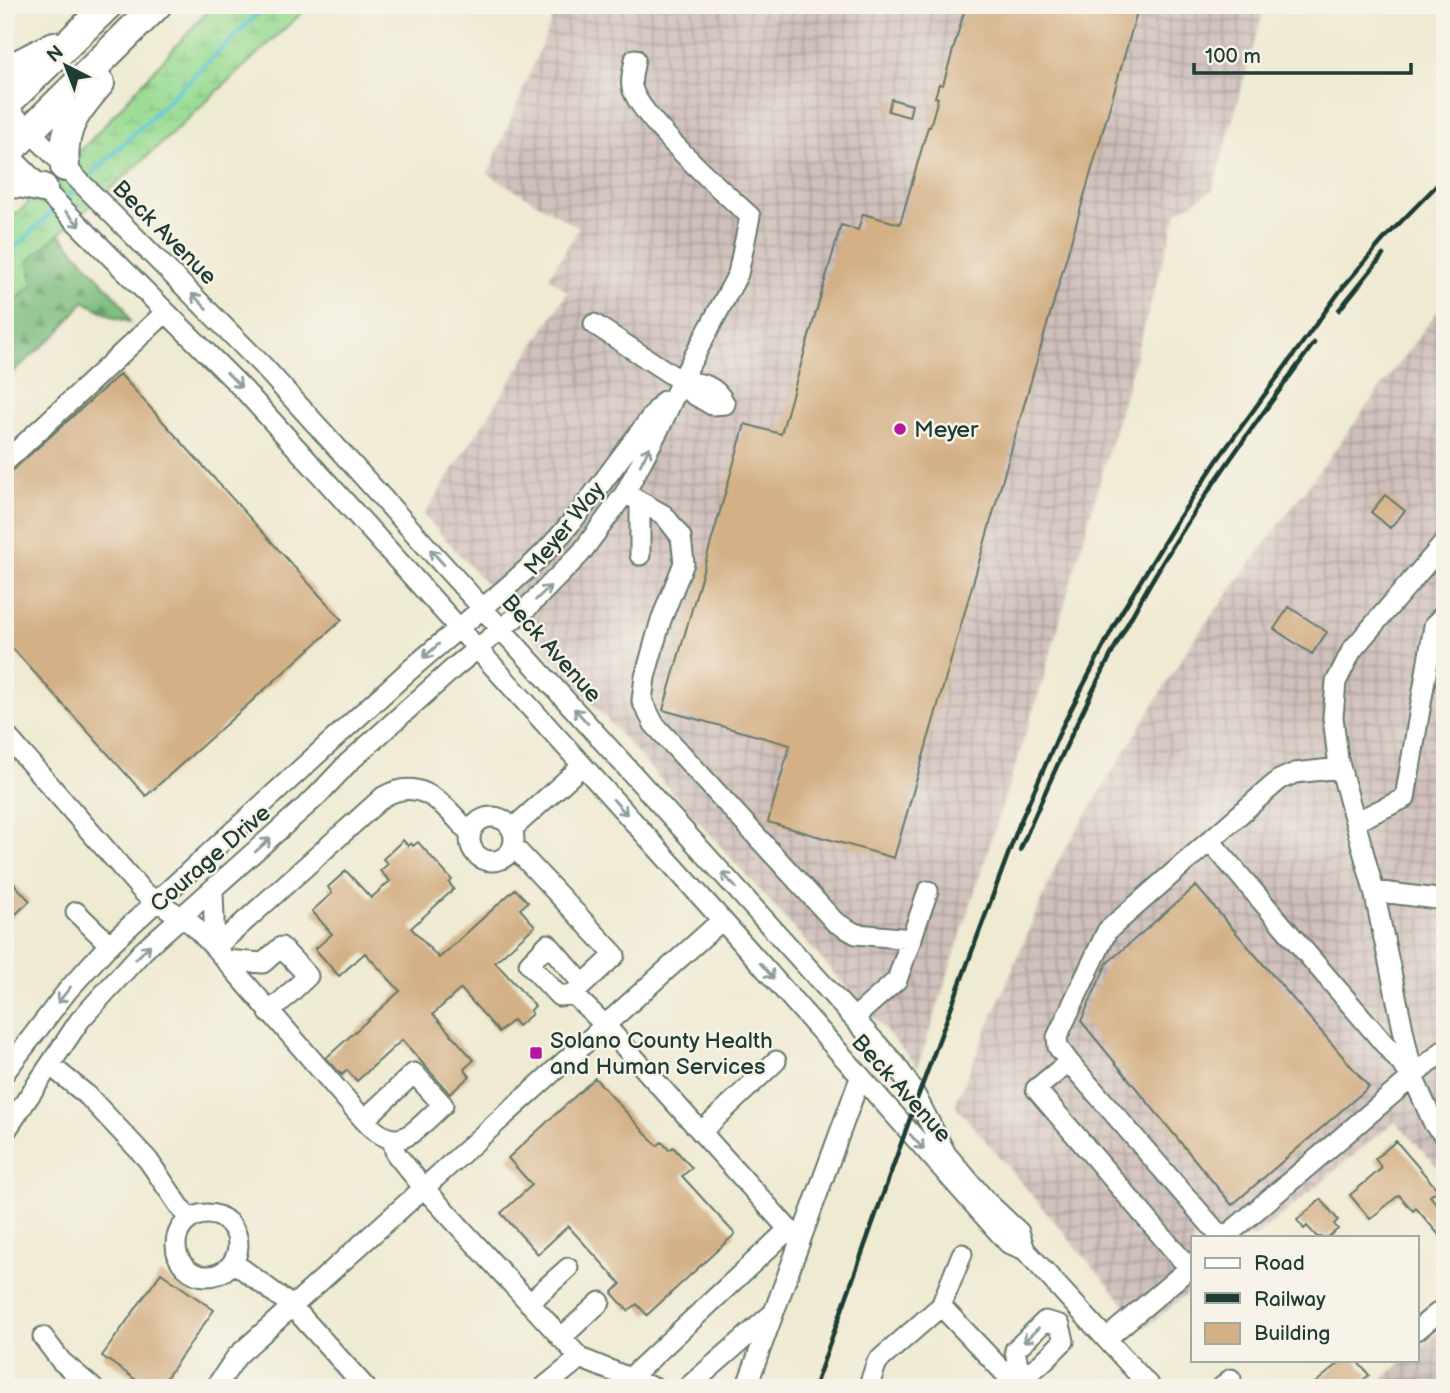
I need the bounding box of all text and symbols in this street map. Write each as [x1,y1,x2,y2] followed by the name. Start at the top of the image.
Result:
[32,32,102,102] north arrow
[1194,32,1412,76] scale bar
[43,41,69,68] text: N
[1205,44,1261,69] text: 100 m
[106,175,222,291] street label: Beck Avenue
[64,210,81,227] one-way arrow
[190,292,207,309] one-way arrow
[225,371,242,388] one-way arrow
[914,416,979,444] place label: Meyer
[892,421,908,437] marker: Meyer
[638,446,652,466] one-way arrow
[518,476,611,581] street label: Meyer Way
[429,548,445,566] one-way arrow
[534,584,551,601] one-way arrow
[495,589,607,709] street label: Beck Avenue
[423,643,440,660] one-way arrow
[573,707,589,725] one-way arrow
[612,798,628,816] one-way arrow
[145,799,276,919] street label: Courage Drive
[254,837,272,853] one-way arrow
[720,872,737,889] one-way arrow
[134,943,151,960] one-way arrow
[759,962,775,980] one-way arrow
[56,986,71,1004] one-way arrow
[550,1027,773,1081] place label: Solano County Health and Human Services
[845,1029,957,1149] street label: Beck Avenue
[528,1045,544,1061] marker: Solano County Health and Human Services
[909,1133,925,1151] one-way arrow
[1191,1236,1418,1362] legend
[1254,1251,1305,1276] text: Road
[1254,1287,1326,1312] text: Railway
[1254,1321,1330,1346] text: Building
[1022,1326,1039,1343] one-way arrow

